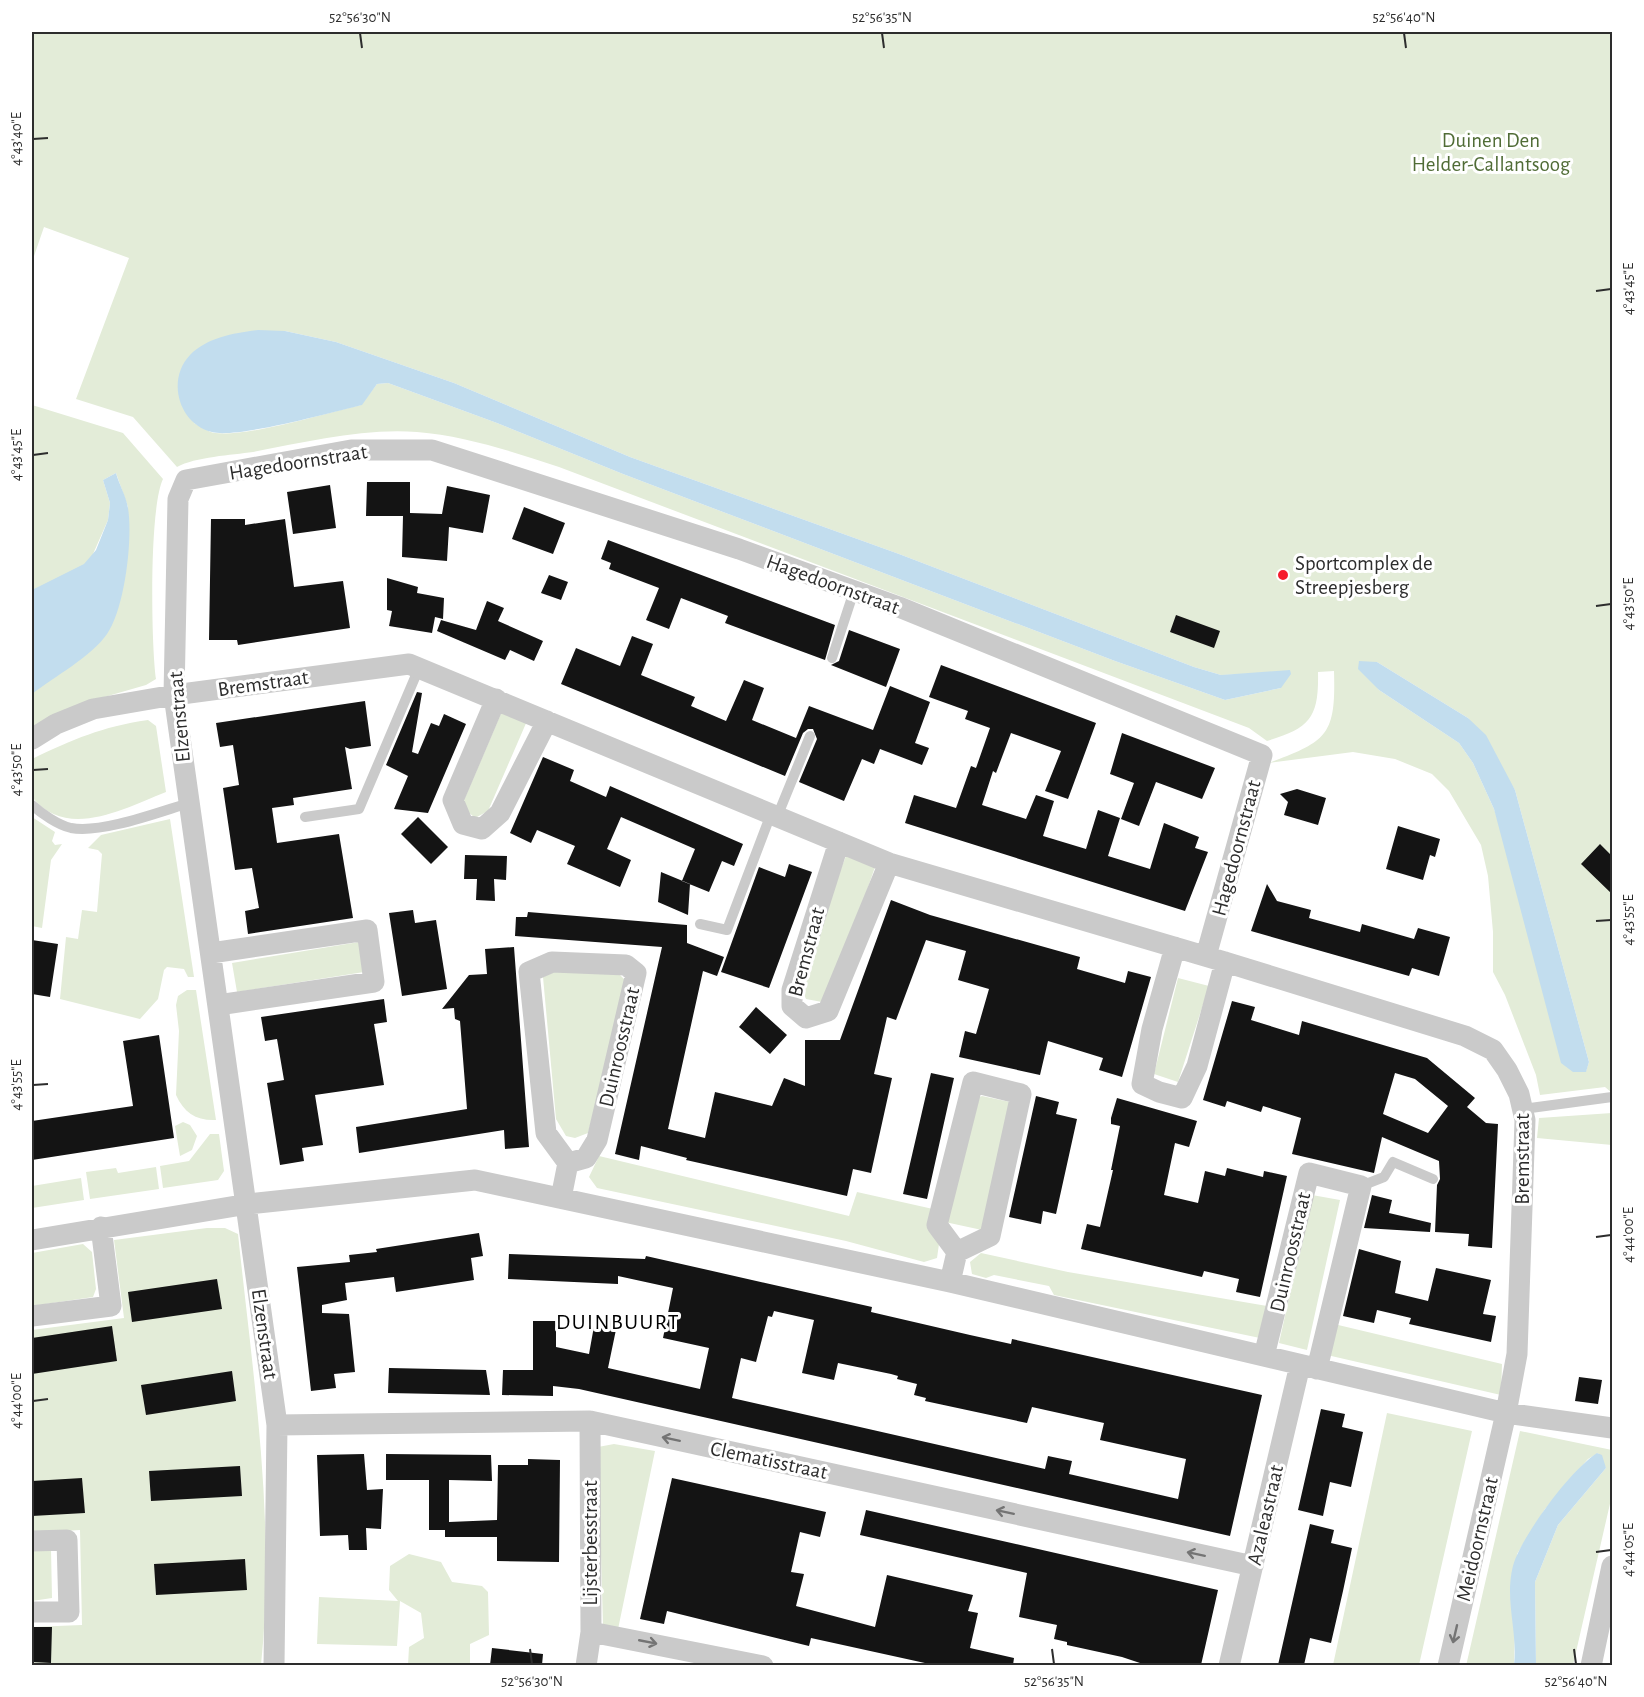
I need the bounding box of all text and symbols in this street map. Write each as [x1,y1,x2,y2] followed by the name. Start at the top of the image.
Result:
[329,10,391,25] text: 52°56'30"N
[852,10,912,25] text: 52°56'35"N
[1373,10,1435,25] text: 52°56'40"N
[9,112,24,166] text: 4°43'40"E
[1412,130,1571,175] park label: Duinen Den Helder-Callantsoog
[1621,263,1636,315] text: 4°43'45"E
[9,429,24,481] text: 4°43'45"E
[227,441,369,484] street label: Hagedoornstraat
[764,551,902,618] street label: Hagedoornstraat
[1295,553,1433,598] place label: Sportcomplex de Streepjesberg
[1276,568,1290,582] marker: Sportcomplex de Streepjesberg
[1621,577,1636,631] text: 4°43'50"E
[216,667,310,700] street label: Bremstraat
[165,670,194,763] street label: Elzenstraat
[9,743,24,797] text: 4°43'50"E
[1208,778,1265,918] street label: Hagedoornstraat
[1621,894,1636,946] text: 4°43'55"E
[785,905,829,999] street label: Bremstraat
[596,985,644,1109] street label: Duinroosstraat
[9,1059,24,1111] text: 4°43'55"E
[1512,1113,1533,1205] street label: Bremstraat
[1267,1190,1315,1314] street label: Duinroosstraat
[1621,1207,1636,1263] text: 4°44'00"E
[248,1287,281,1381] street label: Elzenstraat
[556,1311,680,1333] district label: DUINBUURT
[9,1373,24,1429] text: 4°44'00"E
[662,1433,681,1444] one-way arrow
[709,1438,830,1483] street label: Clematisstraat
[1244,1463,1287,1567] street label: Azaleastraat
[1453,1475,1502,1603] street label: Meidoornstraat
[580,1480,601,1606] street label: Lijsterbesstraat
[996,1506,1015,1517] one-way arrow
[1621,1523,1636,1577] text: 4°44'05"E
[1186,1548,1206,1559] one-way arrow
[1449,1624,1461,1643] one-way arrow
[638,1637,657,1648] one-way arrow
[501,1674,563,1689] text: 52°56'30"N
[1024,1674,1084,1689] text: 52°56'35"N
[1545,1674,1607,1689] text: 52°56'40"N

